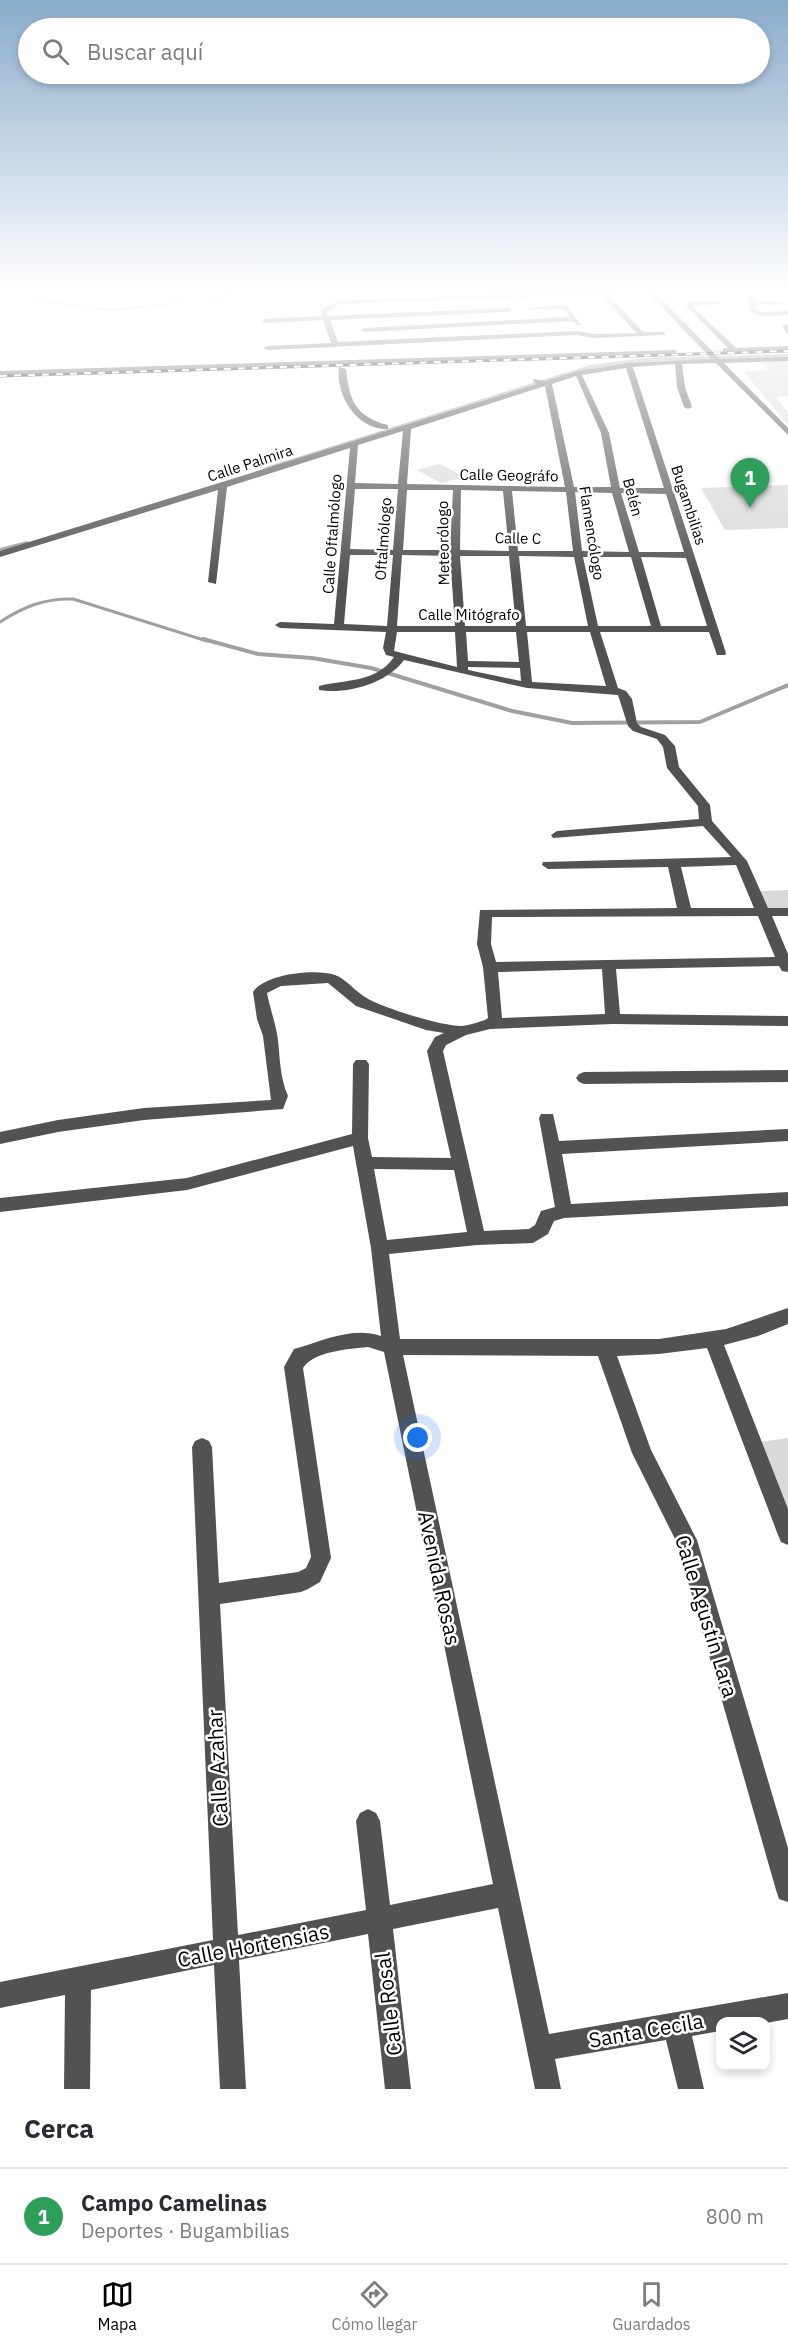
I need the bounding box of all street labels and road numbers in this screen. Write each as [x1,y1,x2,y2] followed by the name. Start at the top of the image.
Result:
[205,440,295,486] street label: Calle Palmira
[667,463,711,547] street label: Bugambilias
[459,465,559,485] street label: Calle Geográfo
[318,473,346,595] street label: Calle Oftalmólogo
[619,476,647,518] street label: Belén
[575,485,609,581] street label: Flamencólogo
[371,497,395,581] street label: Oftalmólogo
[433,500,453,586] street label: Meteorólogo
[495,528,541,548] street label: Calle C
[418,605,520,624] street label: Calle Mitógrafo
[412,1508,468,1648] street label: Avenida Rosas
[669,1531,745,1701] street label: Calle Agustín Lara
[200,1708,234,1827] street label: Calle Azahar
[175,1917,331,1973] street label: Calle Hortensias
[368,1950,408,2057] street label: Calle Rosal
[586,2006,706,2054] street label: Santa Cecila

